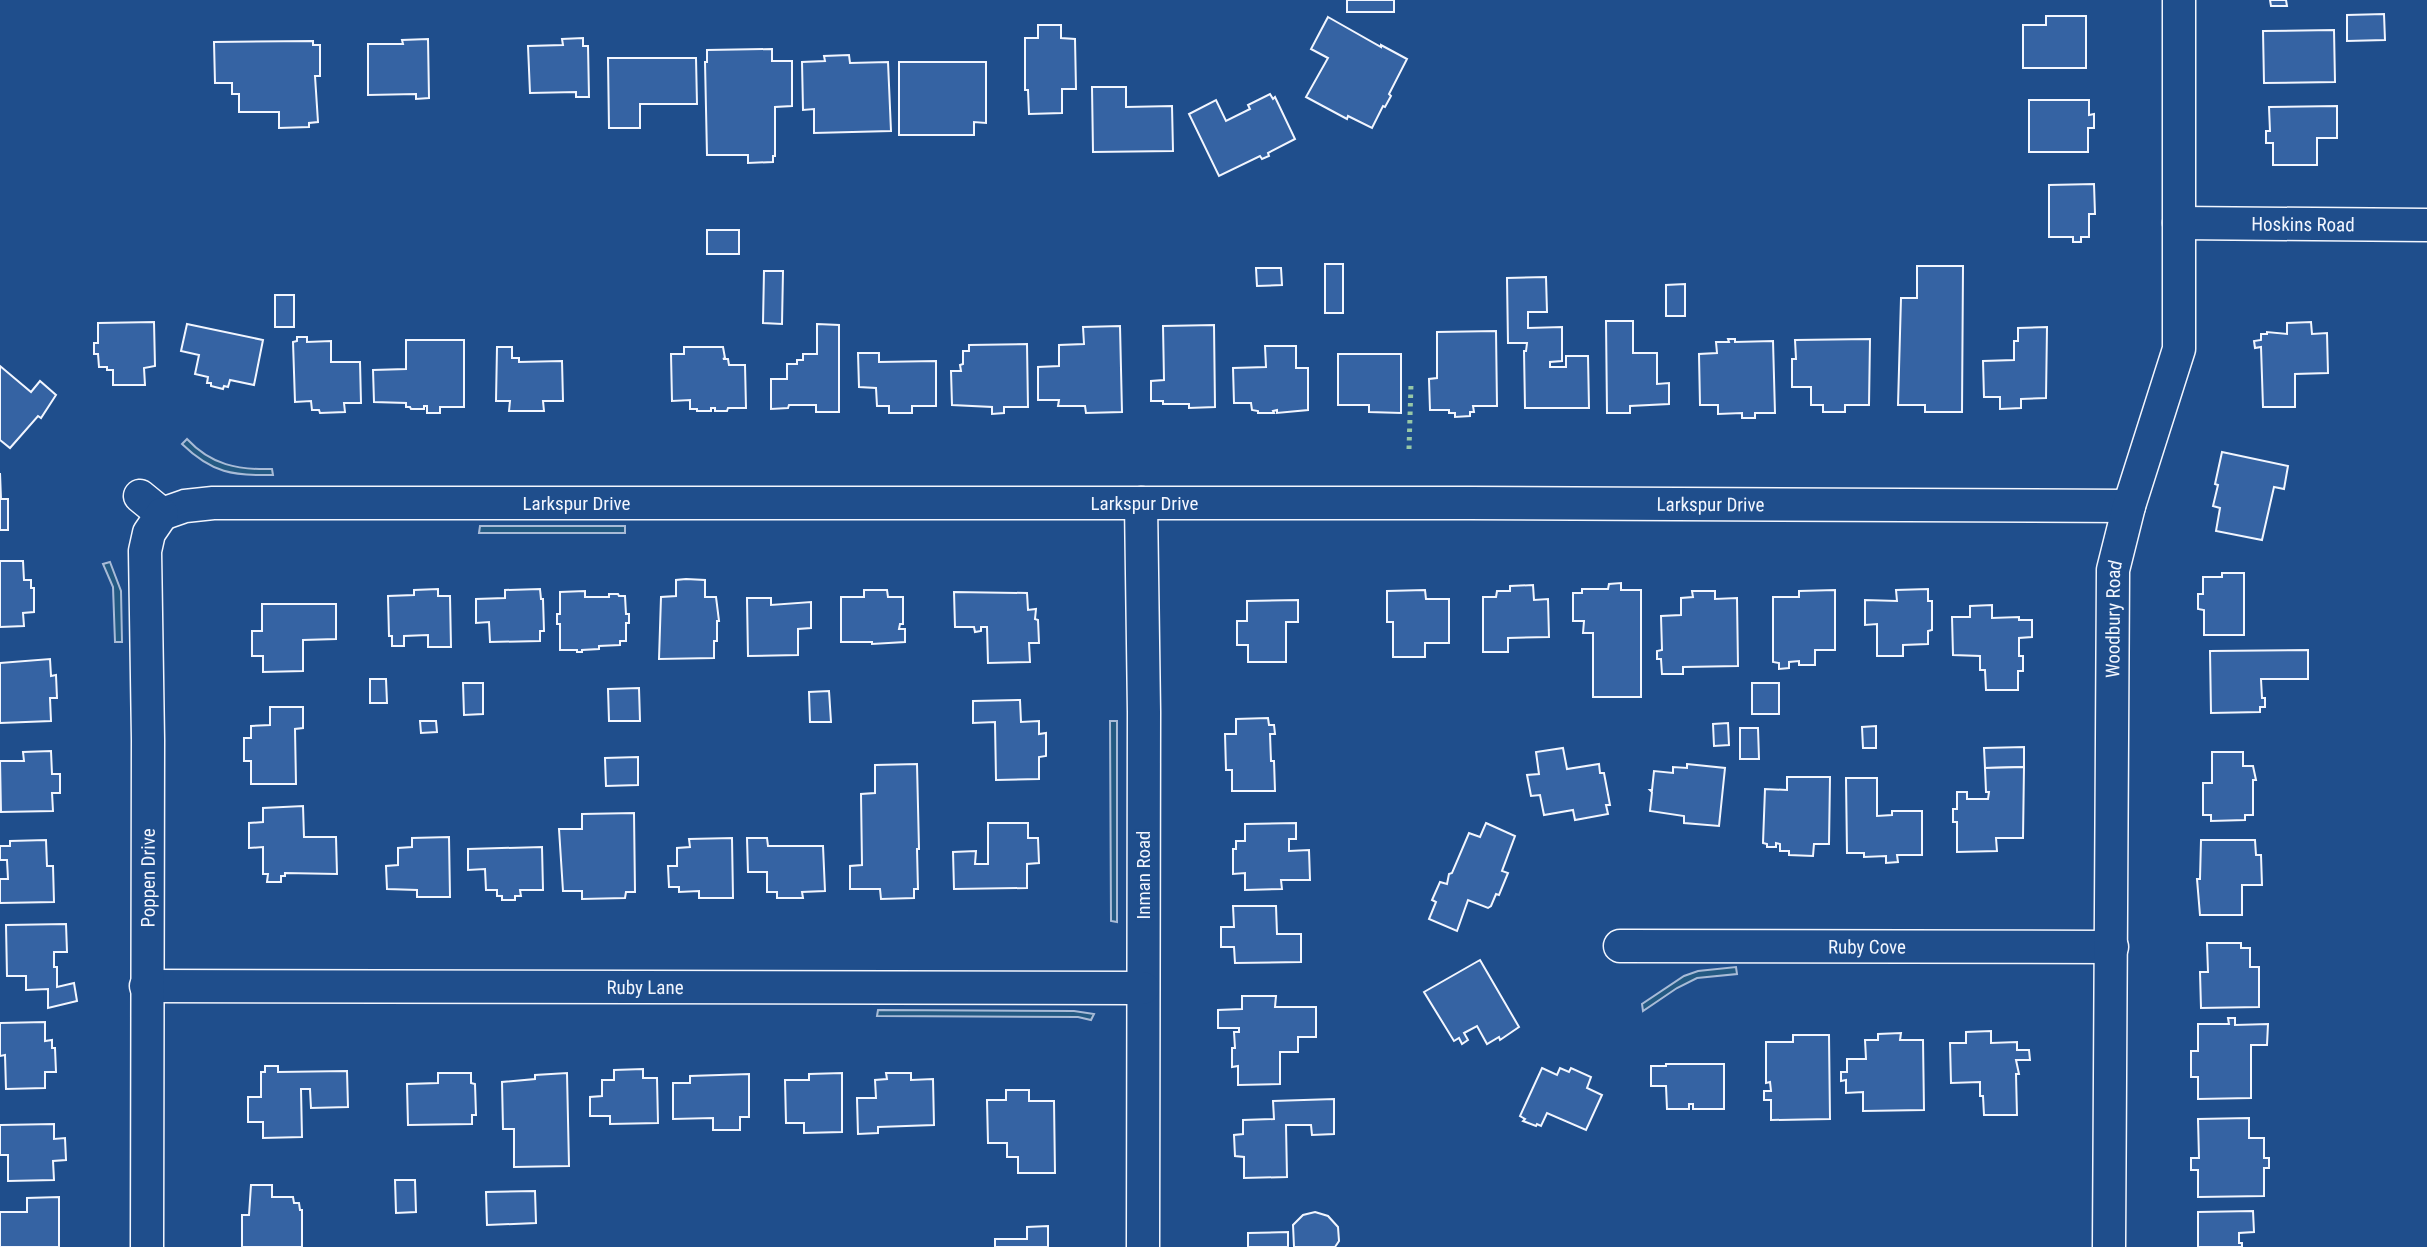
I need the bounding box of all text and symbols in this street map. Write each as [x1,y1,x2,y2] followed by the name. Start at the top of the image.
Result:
[2251,212,2355,236] street label: Hoskins Road
[523,492,631,515] street label: Larkspur Drive
[1091,492,1199,515] street label: Larkspur Drive
[1656,492,1765,516] street label: Larkspur Drive
[2101,558,2127,678] street label: Woodbury Road
[136,828,159,928] street label: Poppen Drive
[1132,830,1155,920] street label: Inman Road
[1828,935,1906,958] street label: Ruby Cove
[606,975,684,999] street label: Ruby Lane

